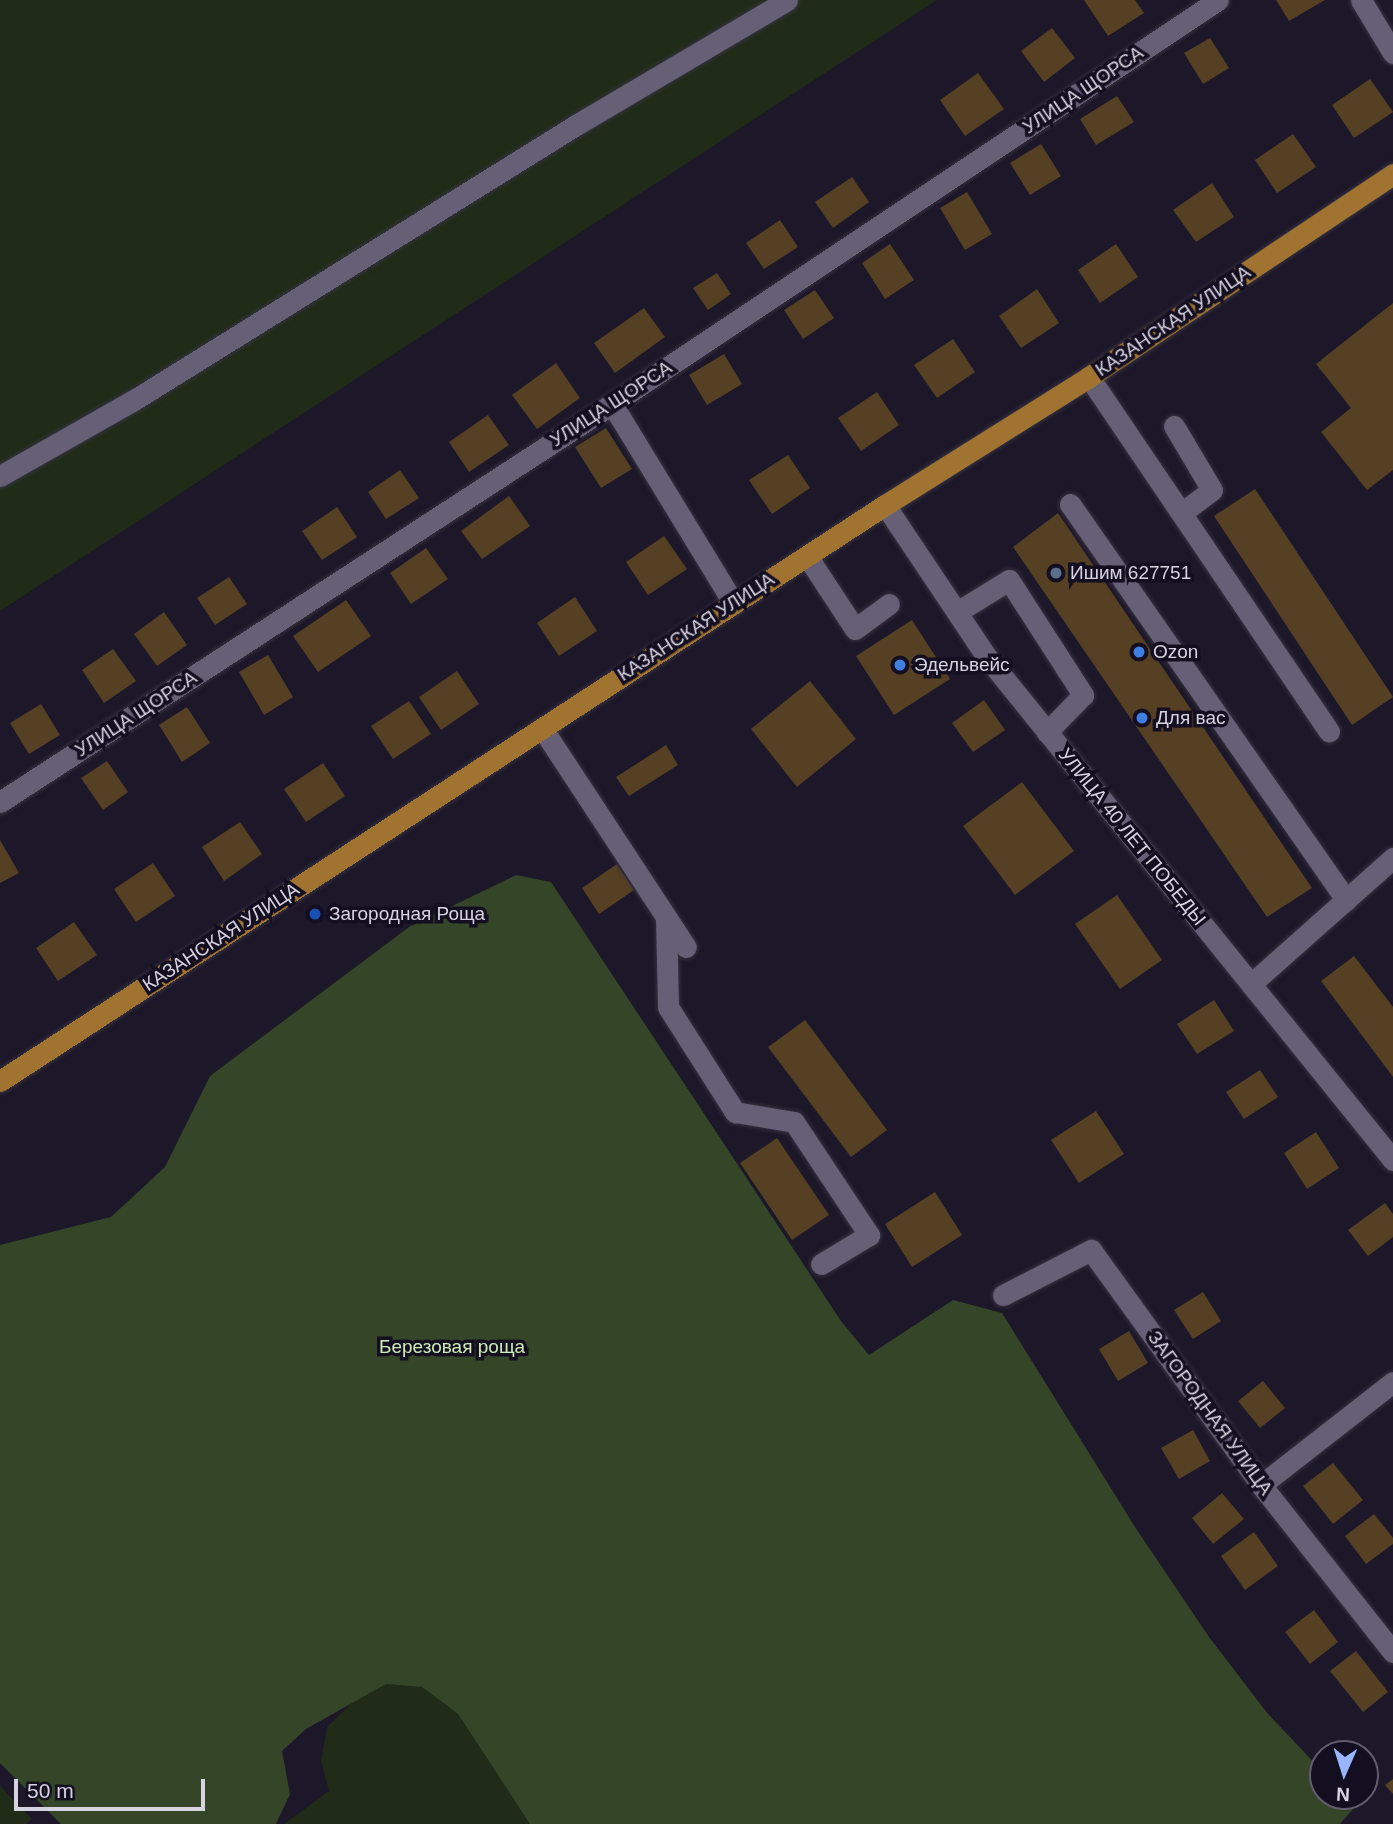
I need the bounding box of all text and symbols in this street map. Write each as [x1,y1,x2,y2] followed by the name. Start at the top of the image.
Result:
[1018,41,1148,139] street label: УЛИЦА ЩОРСА
[1091,261,1255,381] street label: КАЗАНСКАЯ УЛИЦА
[546,356,676,452] street label: УЛИЦА ЩОРСА
[1070,562,1191,584] place label: Ишим 627751
[1048,565,1064,581] marker: Ишим 627751
[613,568,779,686] street label: КАЗАНСКАЯ УЛИЦА
[1153,641,1198,663] place label: Ozon
[1131,644,1147,660] marker: Ozon
[914,654,1010,676] place label: Эдельвейс
[892,657,908,673] marker: Эдельвейс
[71,666,201,762] street label: УЛИЦА ЩОРСА
[1156,707,1225,729] place label: Для вас
[1134,710,1150,726] marker: Для вас
[1054,744,1210,930] street label: УЛИЦА 40 ЛЕТ ПОБЕДЫ
[138,878,304,996] street label: КАЗАНСКАЯ УЛИЦА
[329,903,485,925] place label: Загородная Роща
[307,906,323,922] marker: Загородная Роща
[1143,1326,1277,1500] street label: ЗАГОРОДНАЯ УЛИЦА
[379,1336,525,1358] park label: Березовая роща
[1309,1740,1379,1810] north arrow
[18,1764,208,1808] scale bar
[27,1779,74,1802] text: 50 m
[1336,1784,1350,1805] text: N

